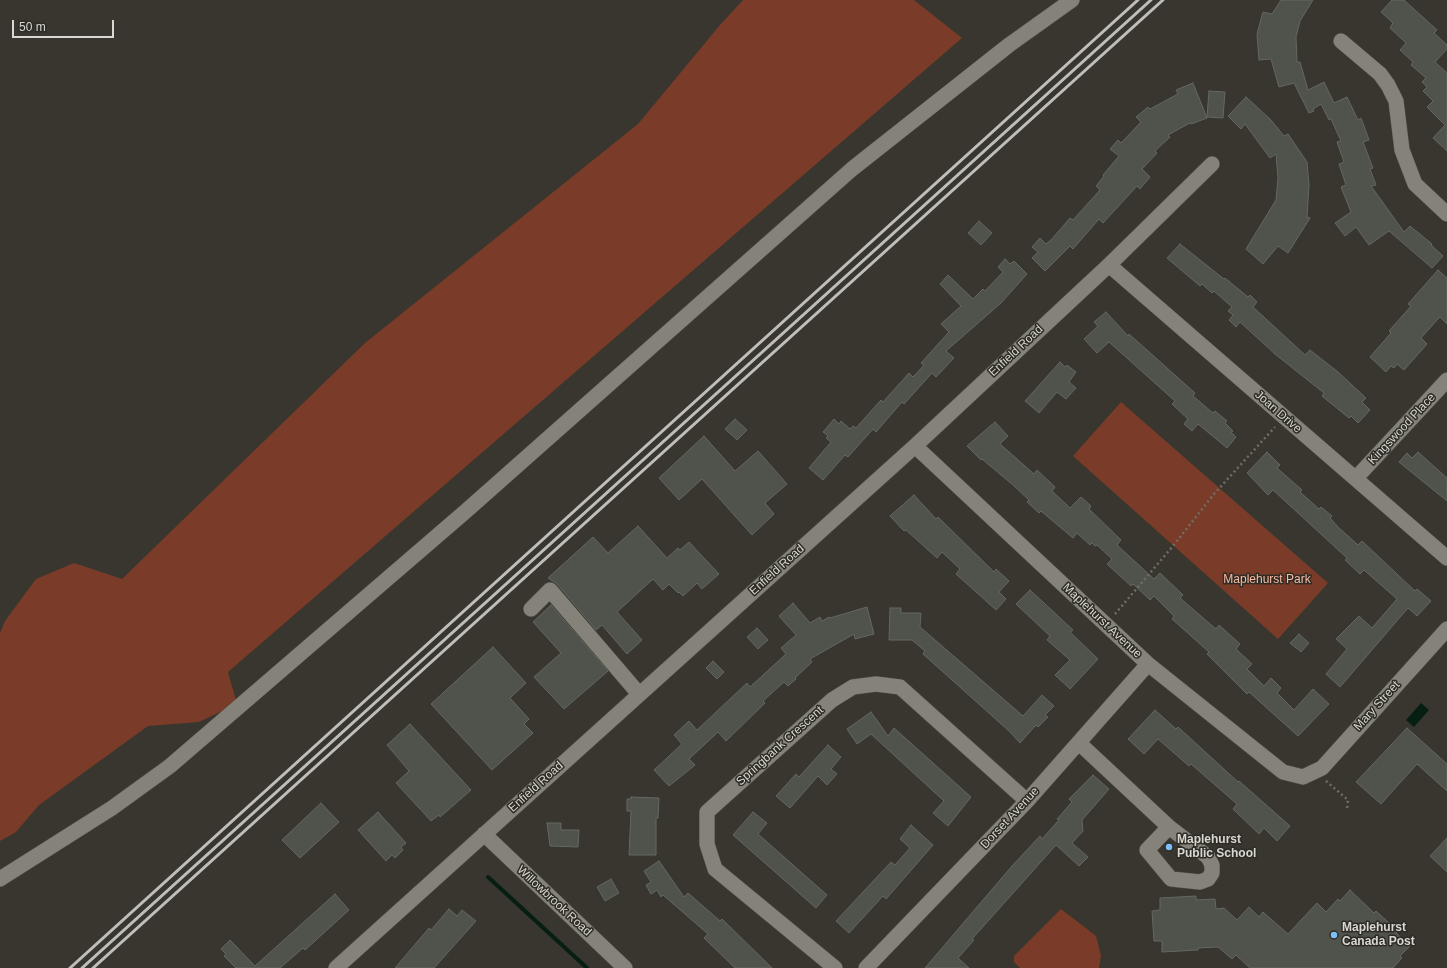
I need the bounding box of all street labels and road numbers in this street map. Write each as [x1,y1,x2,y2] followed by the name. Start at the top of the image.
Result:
[986,322,1046,380] street label: Enfield Road
[1252,388,1304,436] street label: Joan Drive
[1365,390,1439,468] street label: Kingswood Place
[747,542,807,598] street label: Enfield Road
[1059,581,1145,661] street label: Maplehurst Avenue
[1351,678,1403,734] street label: Mary Street
[734,703,826,789] street label: Springbank Crescent
[506,759,566,815] street label: Enfield Road
[978,784,1042,852] street label: Dorset Avenue
[514,863,594,939] street label: Willowbrook Road

